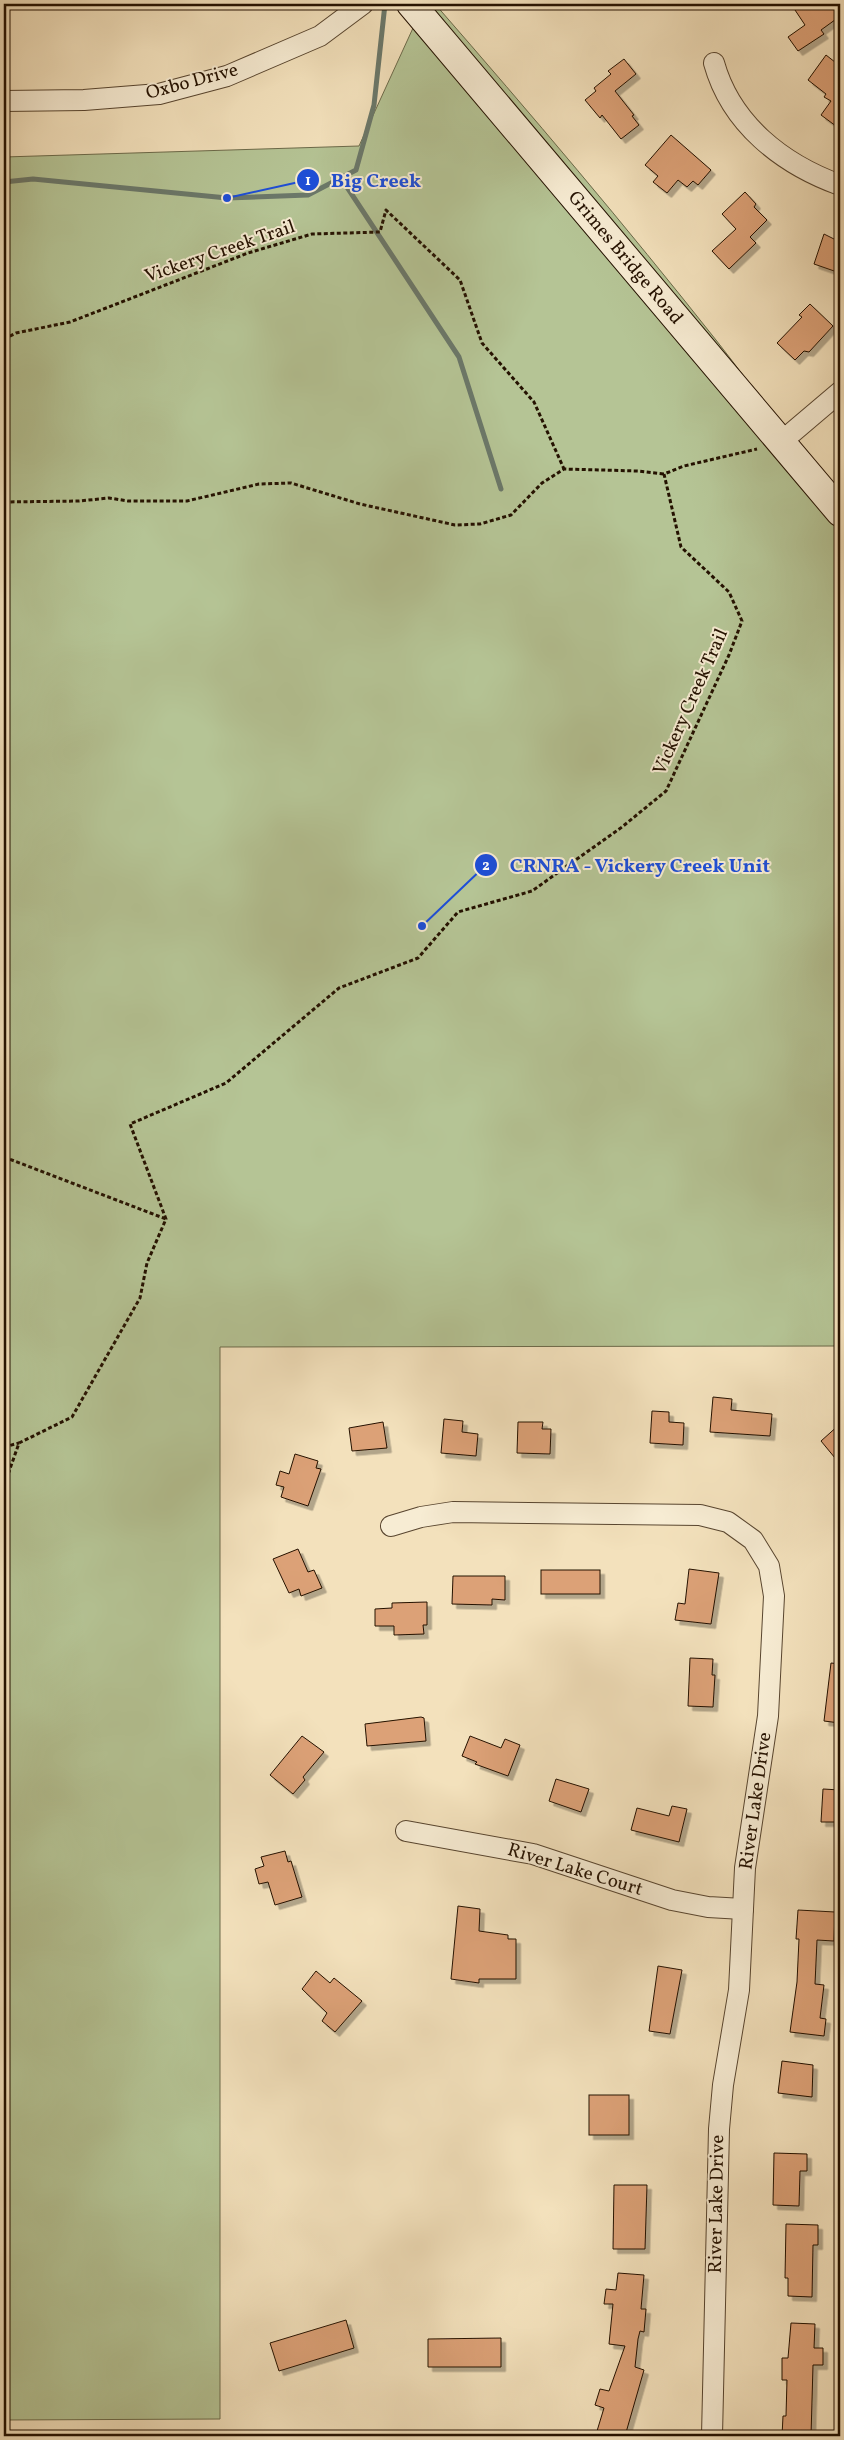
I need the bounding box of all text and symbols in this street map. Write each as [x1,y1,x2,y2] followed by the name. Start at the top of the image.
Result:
[143,57,241,107] street label: Oxbo Drive
[296,162,431,197] callout: Big Creek
[331,168,421,196] text: Big Creek
[305,171,311,192] text: 1
[561,186,689,330] street label: Grimes Bridge Road
[141,214,299,290] street label: Vickery Creek Trail
[647,624,735,779] street label: Vickery Creek Trail
[474,847,781,882] callout: CRNRA - Vickery Creek Unit
[510,853,771,881] text: CRNRA - Vickery Creek Unit
[482,856,490,877] text: 2
[733,1731,779,1871] street label: River Lake Drive
[504,1837,646,1903] street label: River Lake Court
[703,2134,731,2274] street label: River Lake Drive

